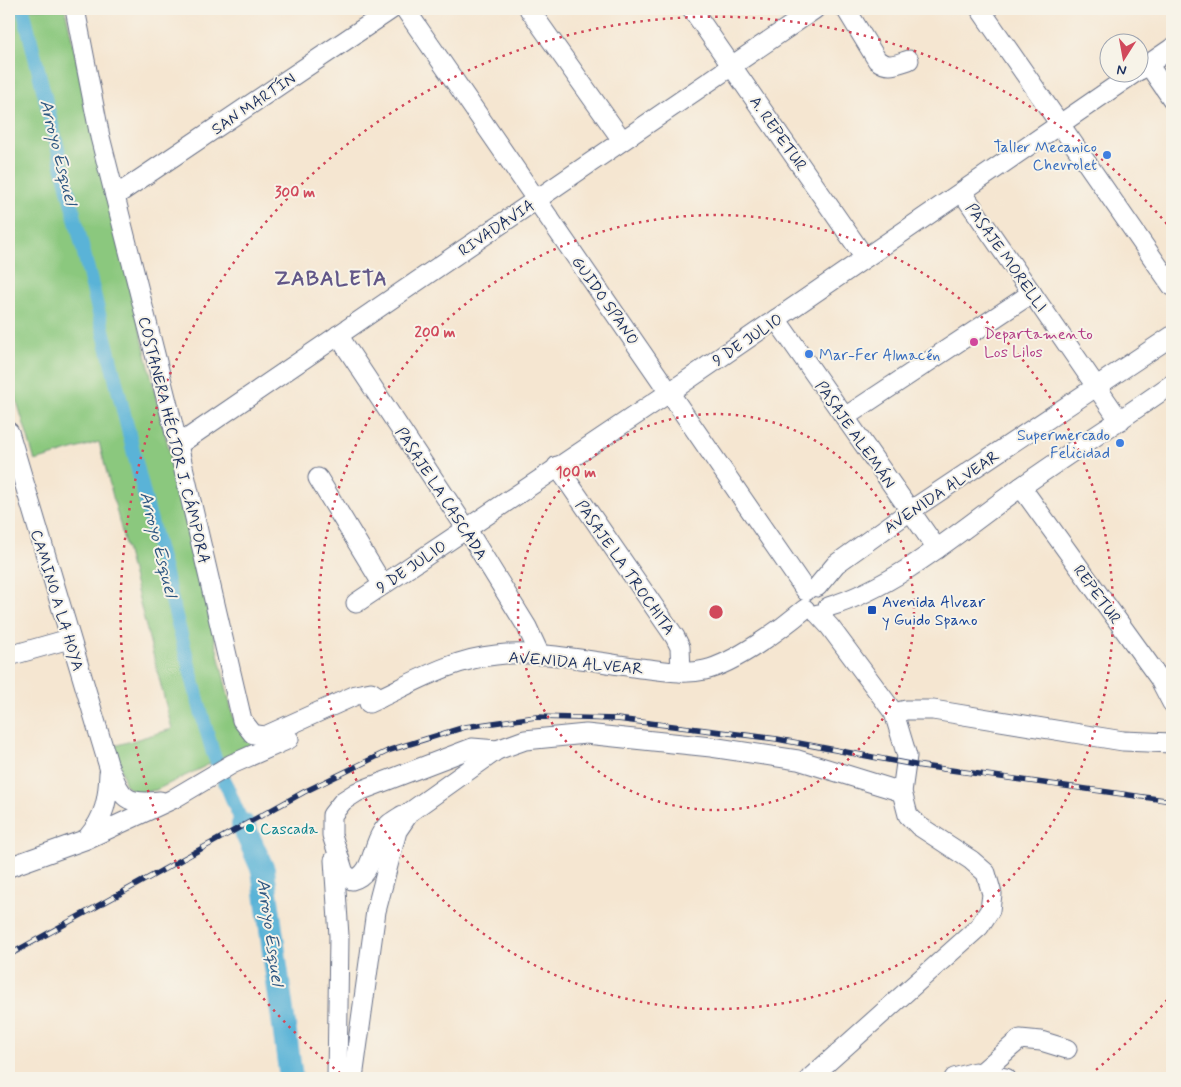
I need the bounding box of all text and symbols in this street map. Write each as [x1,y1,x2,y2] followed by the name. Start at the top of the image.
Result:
[1098,32,1148,82] north arrow
[1115,60,1128,80] text: N
[208,68,300,140] street label: SAN MARTÍN
[744,92,811,176] street label: A. REPETUR
[33,97,83,210] water label: Arroyo Esquel
[994,137,1097,176] place label: Taller Mecanico Chevrolet
[1101,149,1113,161] marker: Taller Mecanico Chevrolet
[275,183,315,203] text: 300 m
[455,195,539,261] street label: RIVADAVIA
[960,199,1051,316] street label: PASAJE MORELLI
[566,252,643,349] street label: GUIDO SPANO
[274,265,388,293] district label: ZABALETA
[709,309,787,371] street label: 9 DE JULIO
[133,315,214,566] street label: COSTANERA HÉCTOR J. CÁMPORA
[415,323,456,343] text: 200 m
[984,324,1093,363] place label: Departamento Los Lilos
[968,336,980,348] marker: Departamento Los Lilos
[819,345,940,366] place label: Mar-Fer Almacén
[803,348,815,360] marker: Mar-Fer Almacén
[810,377,900,493] street label: PASAJE ALEMÁN
[390,423,492,564] street label: PASAJE LA CASCADA
[1017,425,1110,464] place label: Supermercado Felicidad
[1114,437,1126,449] marker: Supermercado Felicidad
[880,446,1004,539] street label: AVENIDA ALVEAR
[556,463,596,483] text: 100 m
[133,489,183,602] water label: Arroyo Esquel
[570,496,679,640] street label: PASAJE LA TROCHITA
[25,527,88,674] street label: CAMINO A LA HOYA
[373,536,451,598] street label: 9 DE JULIO
[1068,561,1126,629] street label: REPETUR
[882,592,986,631] place label: Avenida Alvear y Guido Spano
[707,603,725,621] centre of rings
[866,604,878,616] marker: Avenida Alvear y Guido Spano
[508,647,644,680] street label: AVENIDA ALVEAR
[260,819,318,840] place label: Cascada
[244,822,256,834] marker: Cascada
[251,877,290,989] water label: Arroyo Esquel

